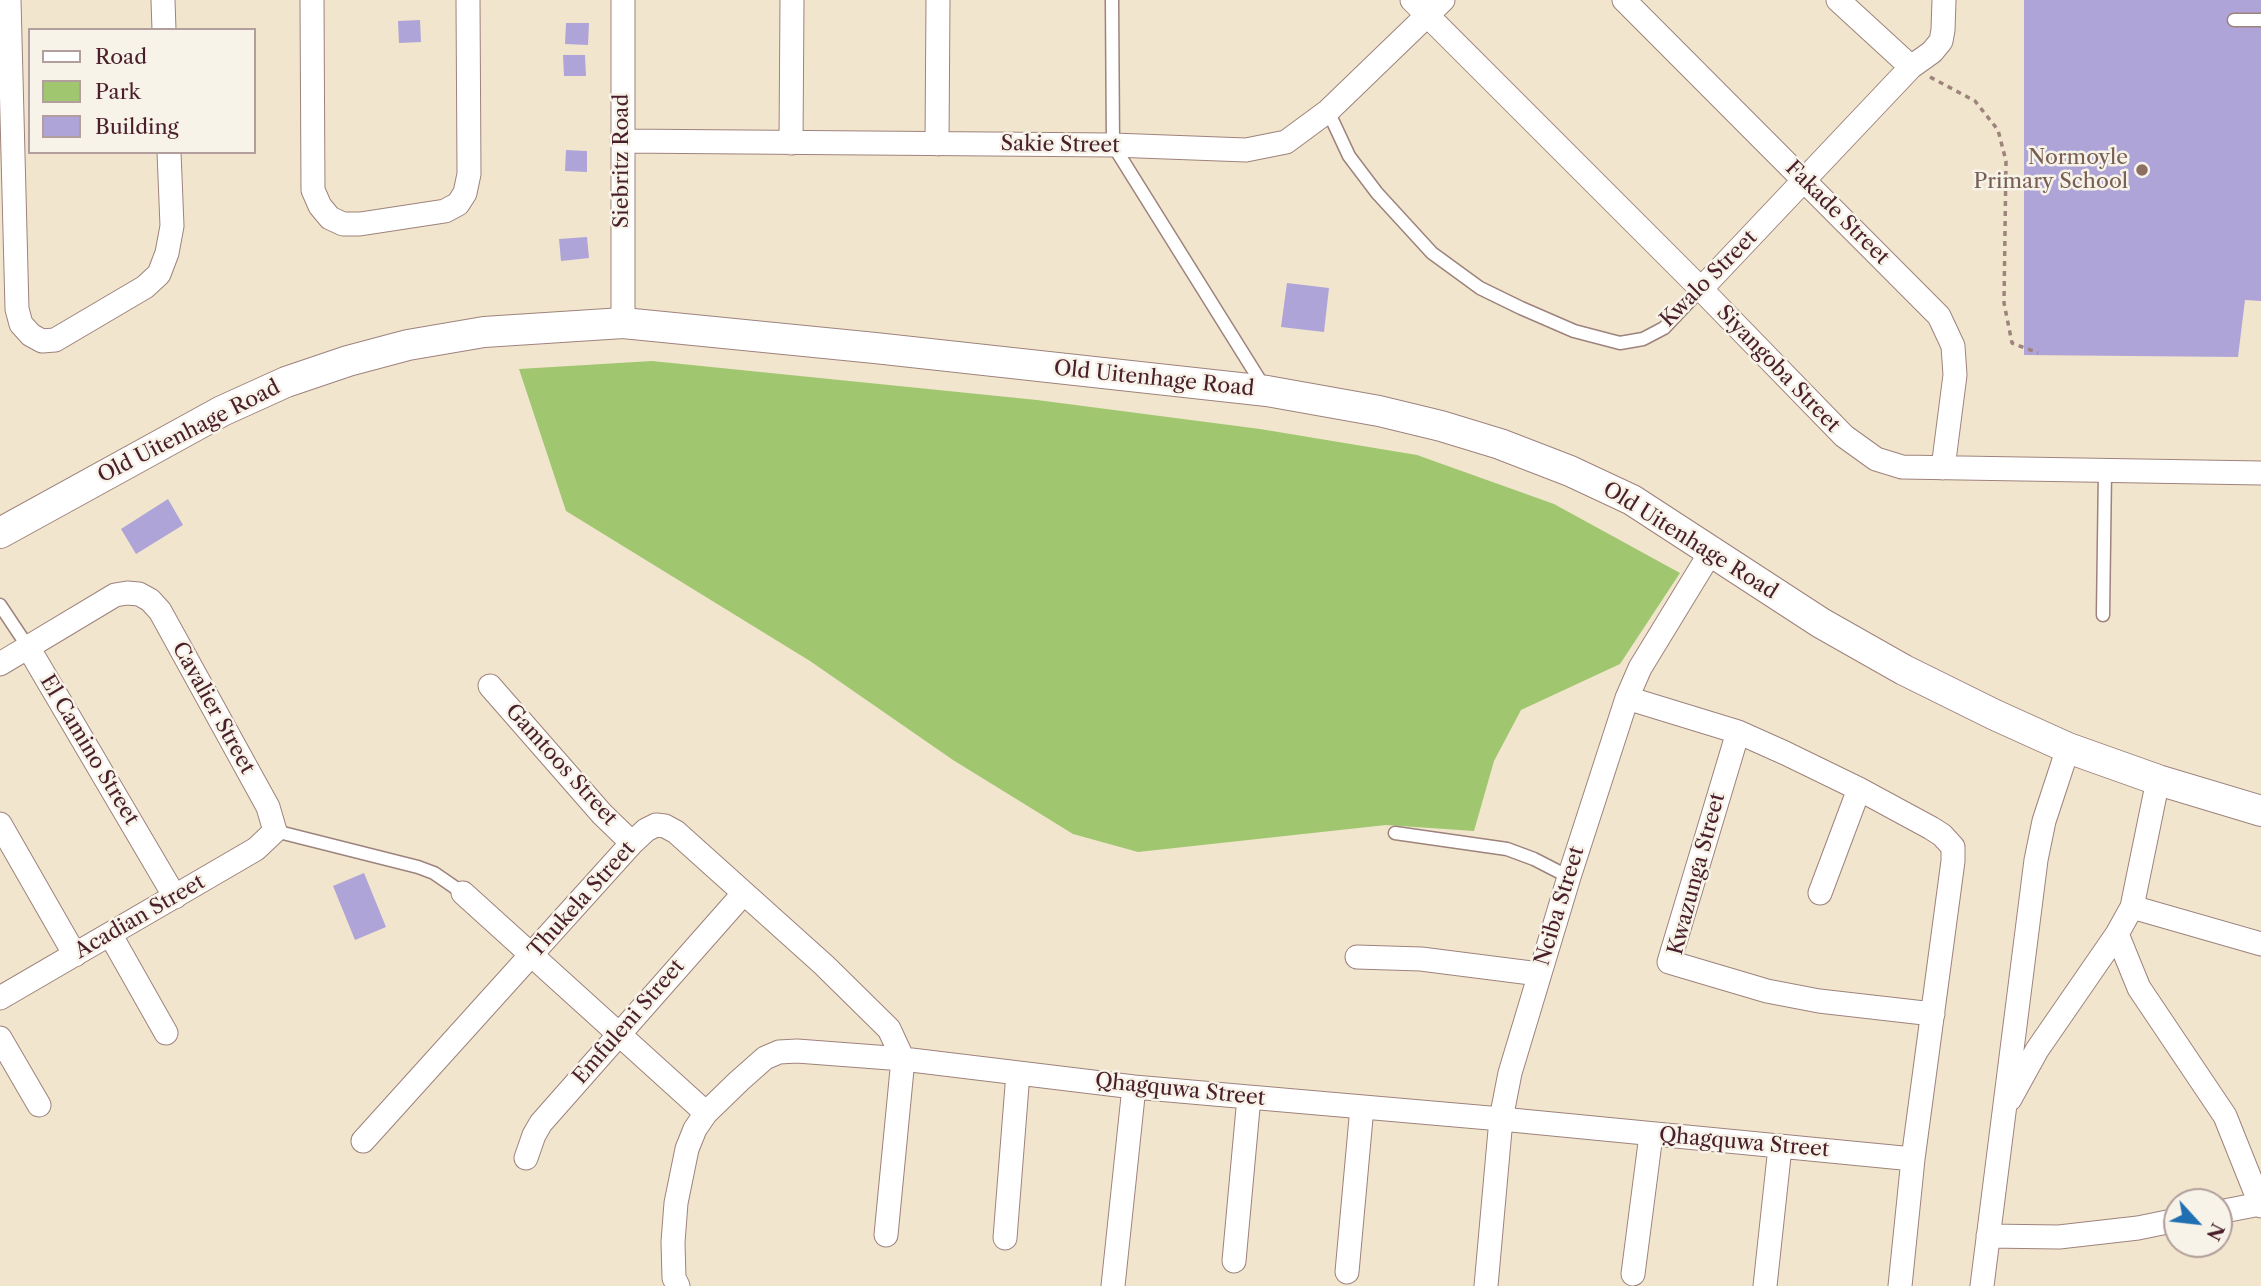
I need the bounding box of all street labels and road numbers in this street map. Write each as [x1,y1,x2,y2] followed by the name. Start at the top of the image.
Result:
[609,94,635,228] street label: Siebritz Road
[1000,131,1120,159] street label: Sakie Street
[1780,156,1894,270] street label: Fakade Street
[1655,225,1763,333] street label: Kwalo Street
[1711,300,1845,438] street label: Siyangoba Street
[1053,356,1255,402] street label: Old Uitenhage Road
[94,375,284,489] street label: Old Uitenhage Road
[1598,477,1782,605] street label: Old Uitenhage Road
[166,638,260,778] street label: Cavalier Street
[34,670,144,830] street label: El Camino Street
[500,699,622,831] street label: Gamtoos Street
[1663,790,1731,958] street label: Kwazunga Street
[523,837,641,963] street label: Thukela Street
[1530,843,1590,969] street label: Nciba Street
[71,870,209,964] street label: Acadian Street
[568,954,690,1090] street label: Emfuleni Street
[1094,1069,1266,1111] street label: Qhagquwa Street
[1658,1123,1830,1163] street label: Qhagquwa Street

